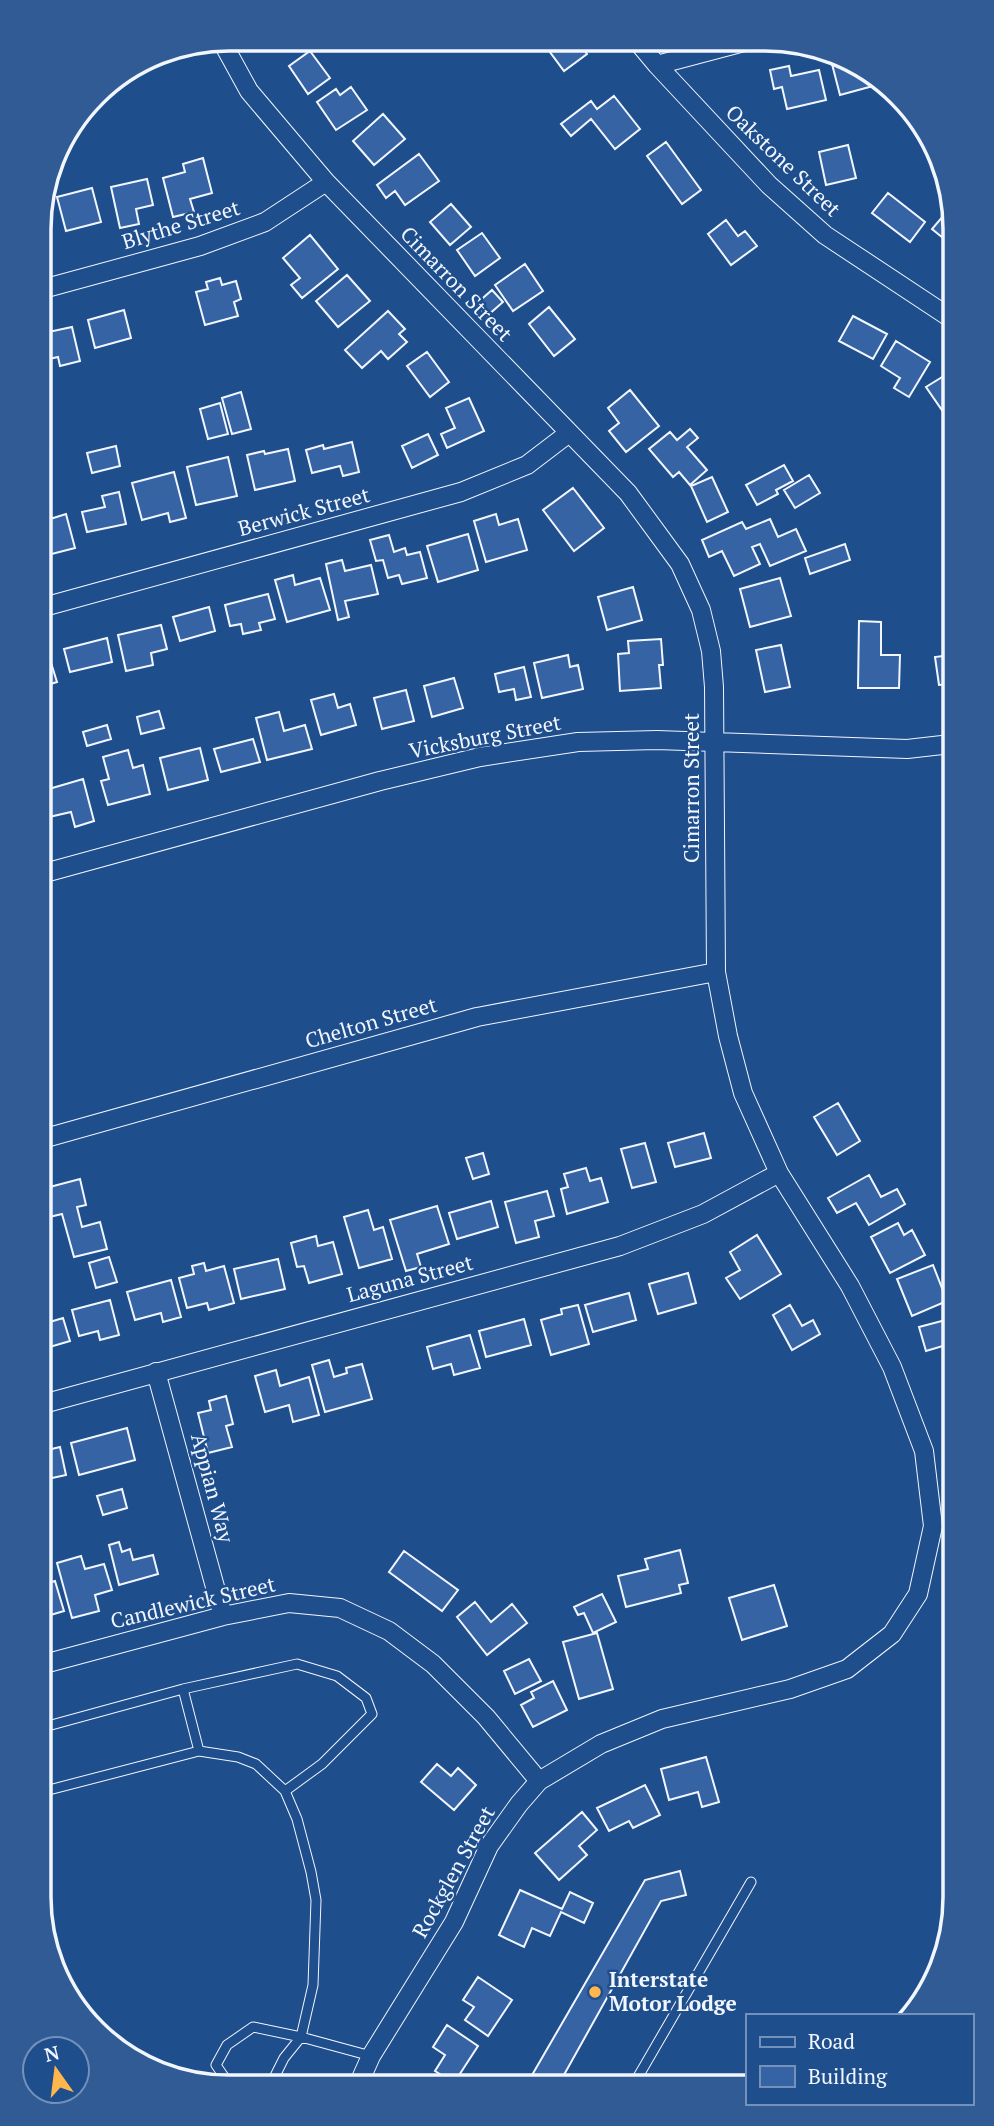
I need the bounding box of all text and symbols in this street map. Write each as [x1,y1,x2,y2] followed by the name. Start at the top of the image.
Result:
[720,98,847,222] street label: Oakstone Street
[118,193,243,255] street label: Blythe Street
[395,220,519,347] street label: Cimarron Street
[235,480,373,542] street label: Berwick Street
[406,708,563,764] street label: Vicksburg Street
[677,713,705,863] street label: Cimarron Street
[302,990,440,1054] street label: Chelton Street
[344,1248,476,1308] street label: Laguna Street
[185,1430,241,1546] street label: Appian Way
[108,1569,278,1635] street label: Candlewick Street
[405,1800,501,1942] street label: Rockglen Street
[609,1965,737,2017] place label: Interstate Motor Lodge
[587,1984,603,2000] marker: Interstate Motor Lodge
[746,2014,973,2105] legend
[808,2027,855,2055] text: Road
[21,2035,91,2105] north arrow
[42,2039,62,2067] text: N
[808,2062,888,2090] text: Building

